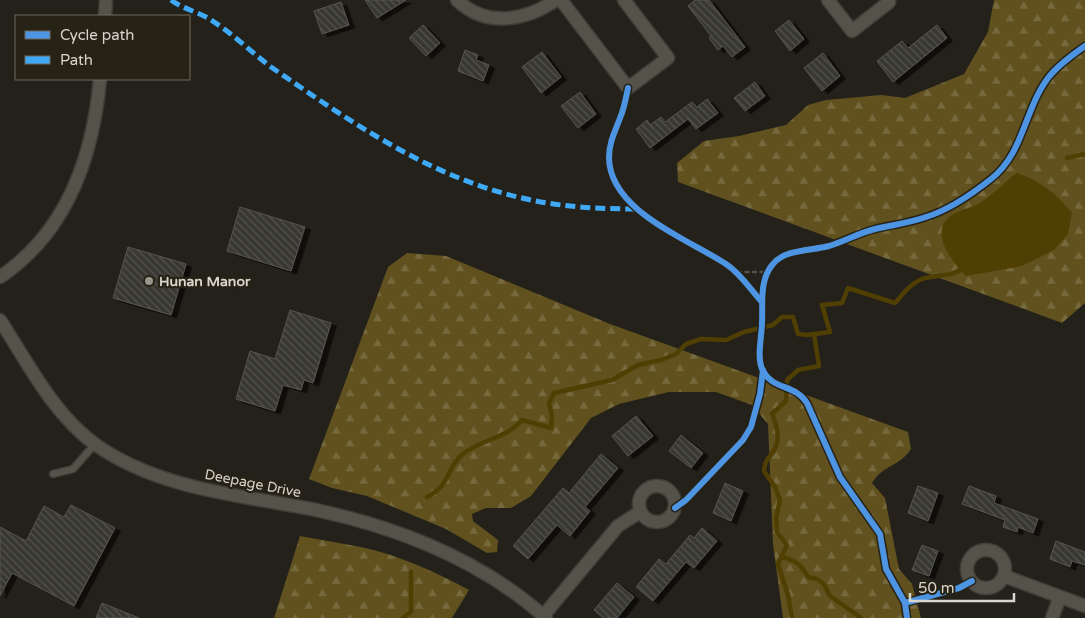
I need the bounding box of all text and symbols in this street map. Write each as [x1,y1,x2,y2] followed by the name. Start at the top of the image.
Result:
[15,15,190,80] legend
[60,26,134,44] text: Cycle path
[60,51,93,69] text: Path
[159,273,251,290] place label: Hunan Manor
[143,275,155,287] marker: Hunan Manor
[203,466,303,501] street label: Deepage Drive
[910,570,1014,602] scale bar
[918,579,955,597] text: 50 m

